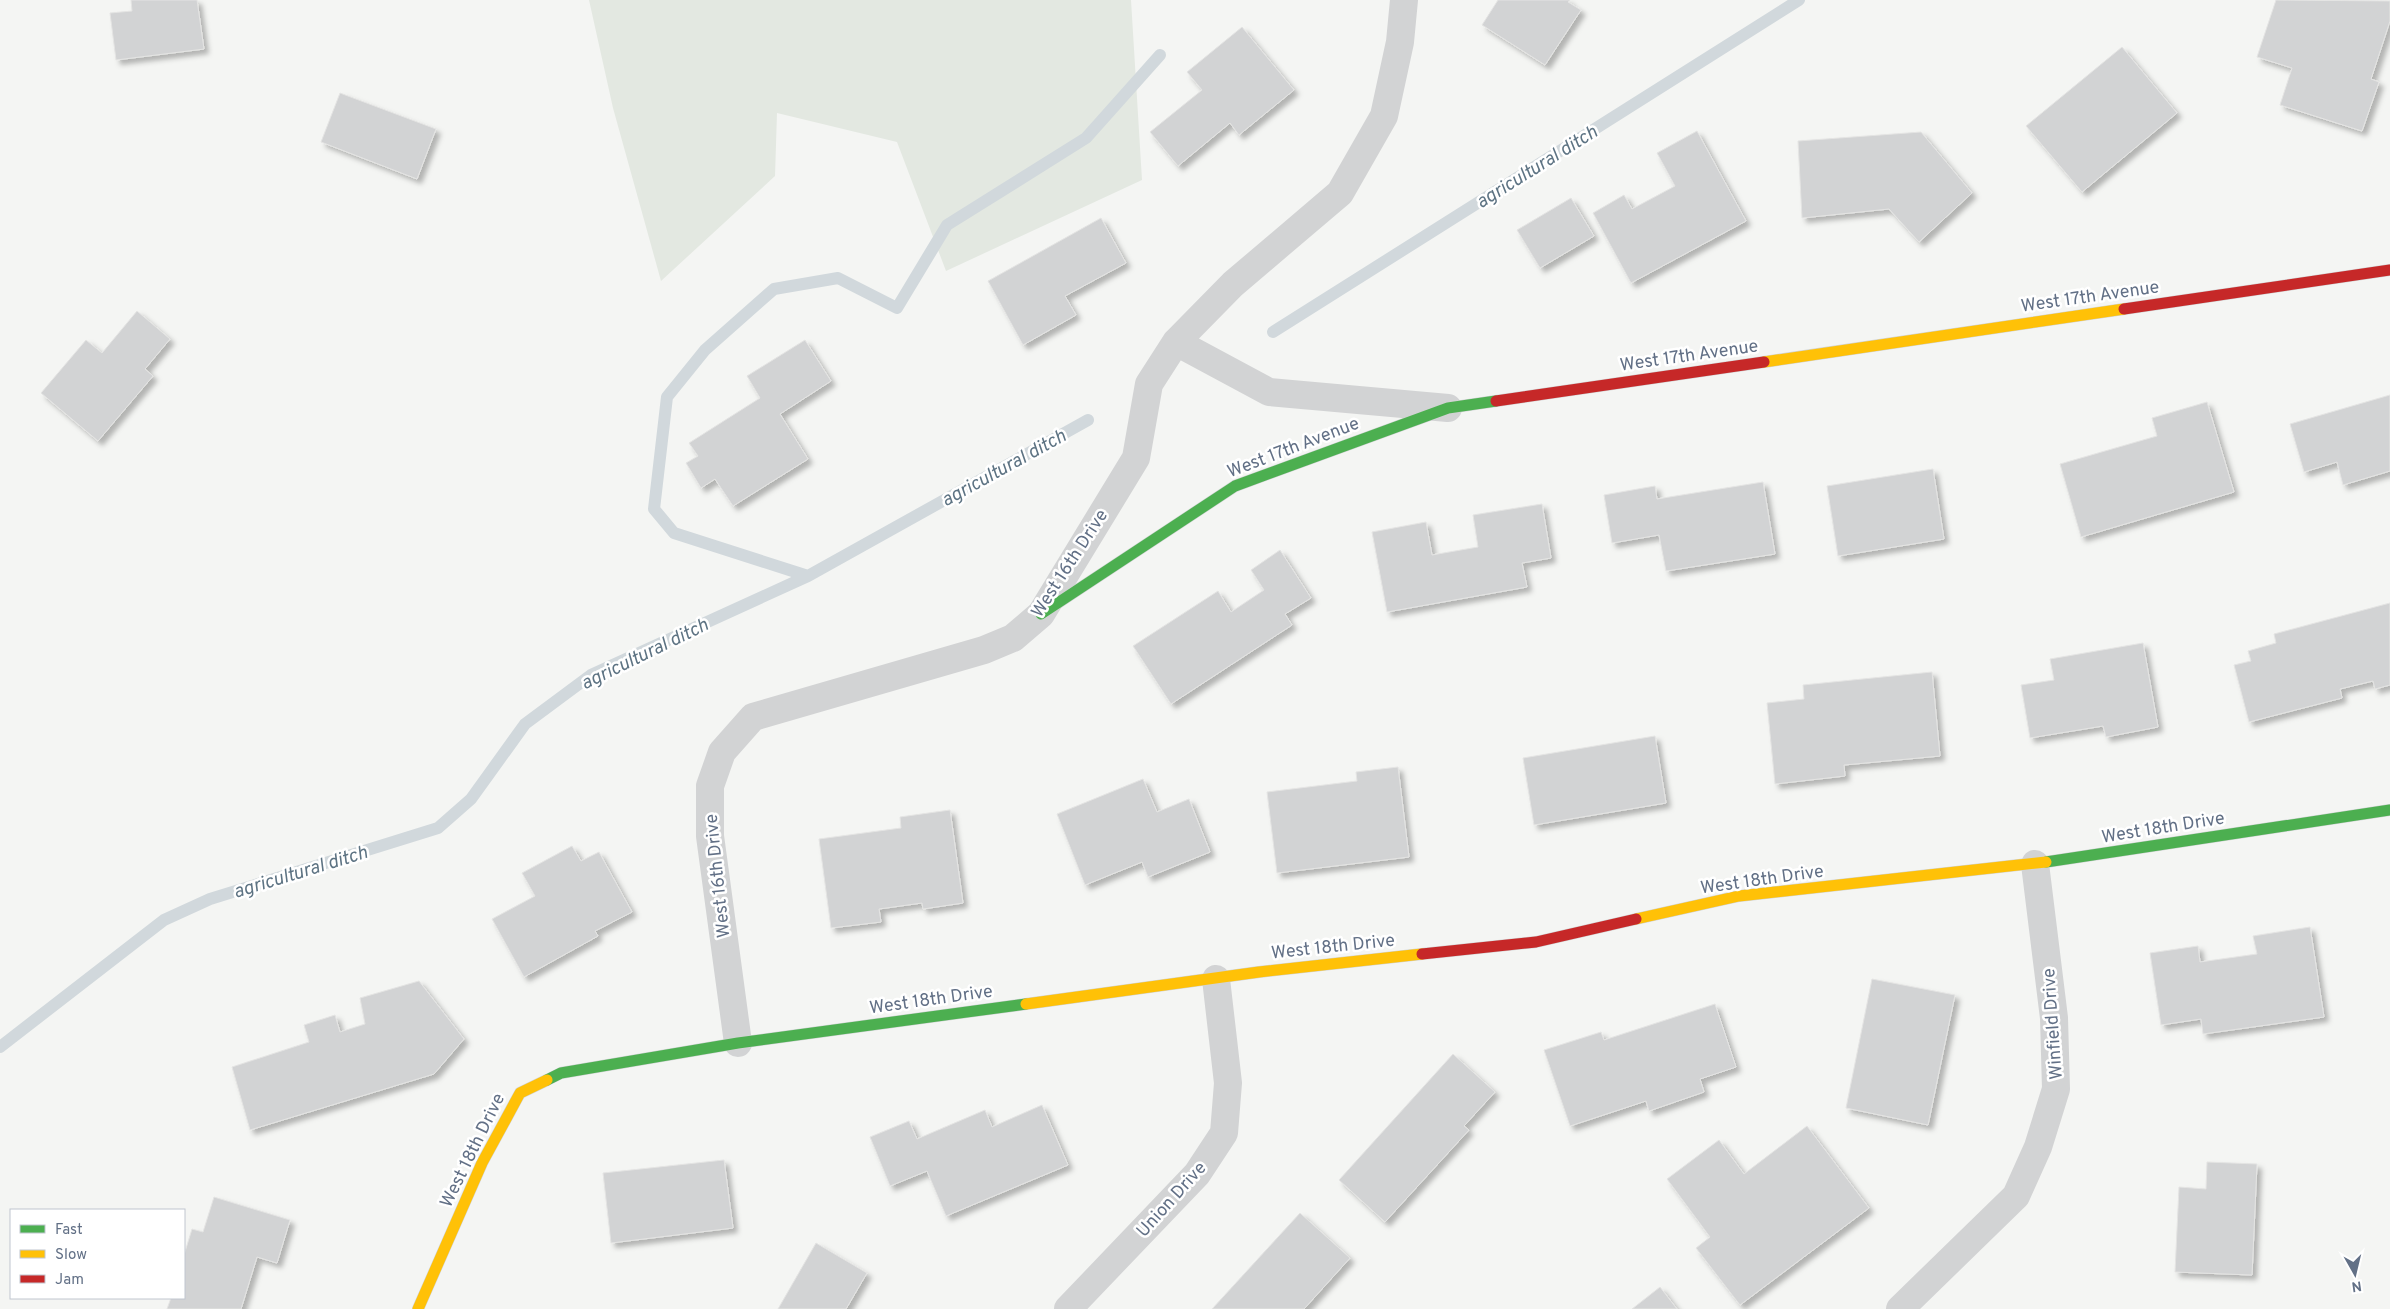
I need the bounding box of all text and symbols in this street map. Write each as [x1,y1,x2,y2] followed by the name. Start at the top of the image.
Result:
[1472,120,1603,215] water label: agricultural ditch
[2020,276,2161,319] street label: West 17th Avenue
[1619,335,1760,378] street label: West 17th Avenue
[1224,413,1363,484] street label: West 17th Avenue
[937,424,1071,513] water label: agricultural ditch
[1027,505,1114,622] street label: West 16th Drive
[577,613,713,696] water label: agricultural ditch
[2100,807,2226,850] street label: West 18th Drive
[701,813,736,939] street label: West 16th Drive
[231,841,371,905] water label: agricultural ditch
[1699,860,1825,901] street label: West 18th Drive
[1270,930,1396,965] street label: West 18th Drive
[2038,967,2069,1080] street label: Winfield Drive
[868,980,994,1021] street label: West 18th Drive
[436,1090,511,1212] street label: West 18th Drive
[1132,1157,1212,1243] street label: Union Drive
[10,1209,185,1299] legend
[55,1221,83,1240] text: Fast
[55,1246,87,1265] text: Slow
[2330,1249,2380,1299] north arrow
[55,1271,84,1290] text: Jam
[2350,1276,2363,1295] text: N

